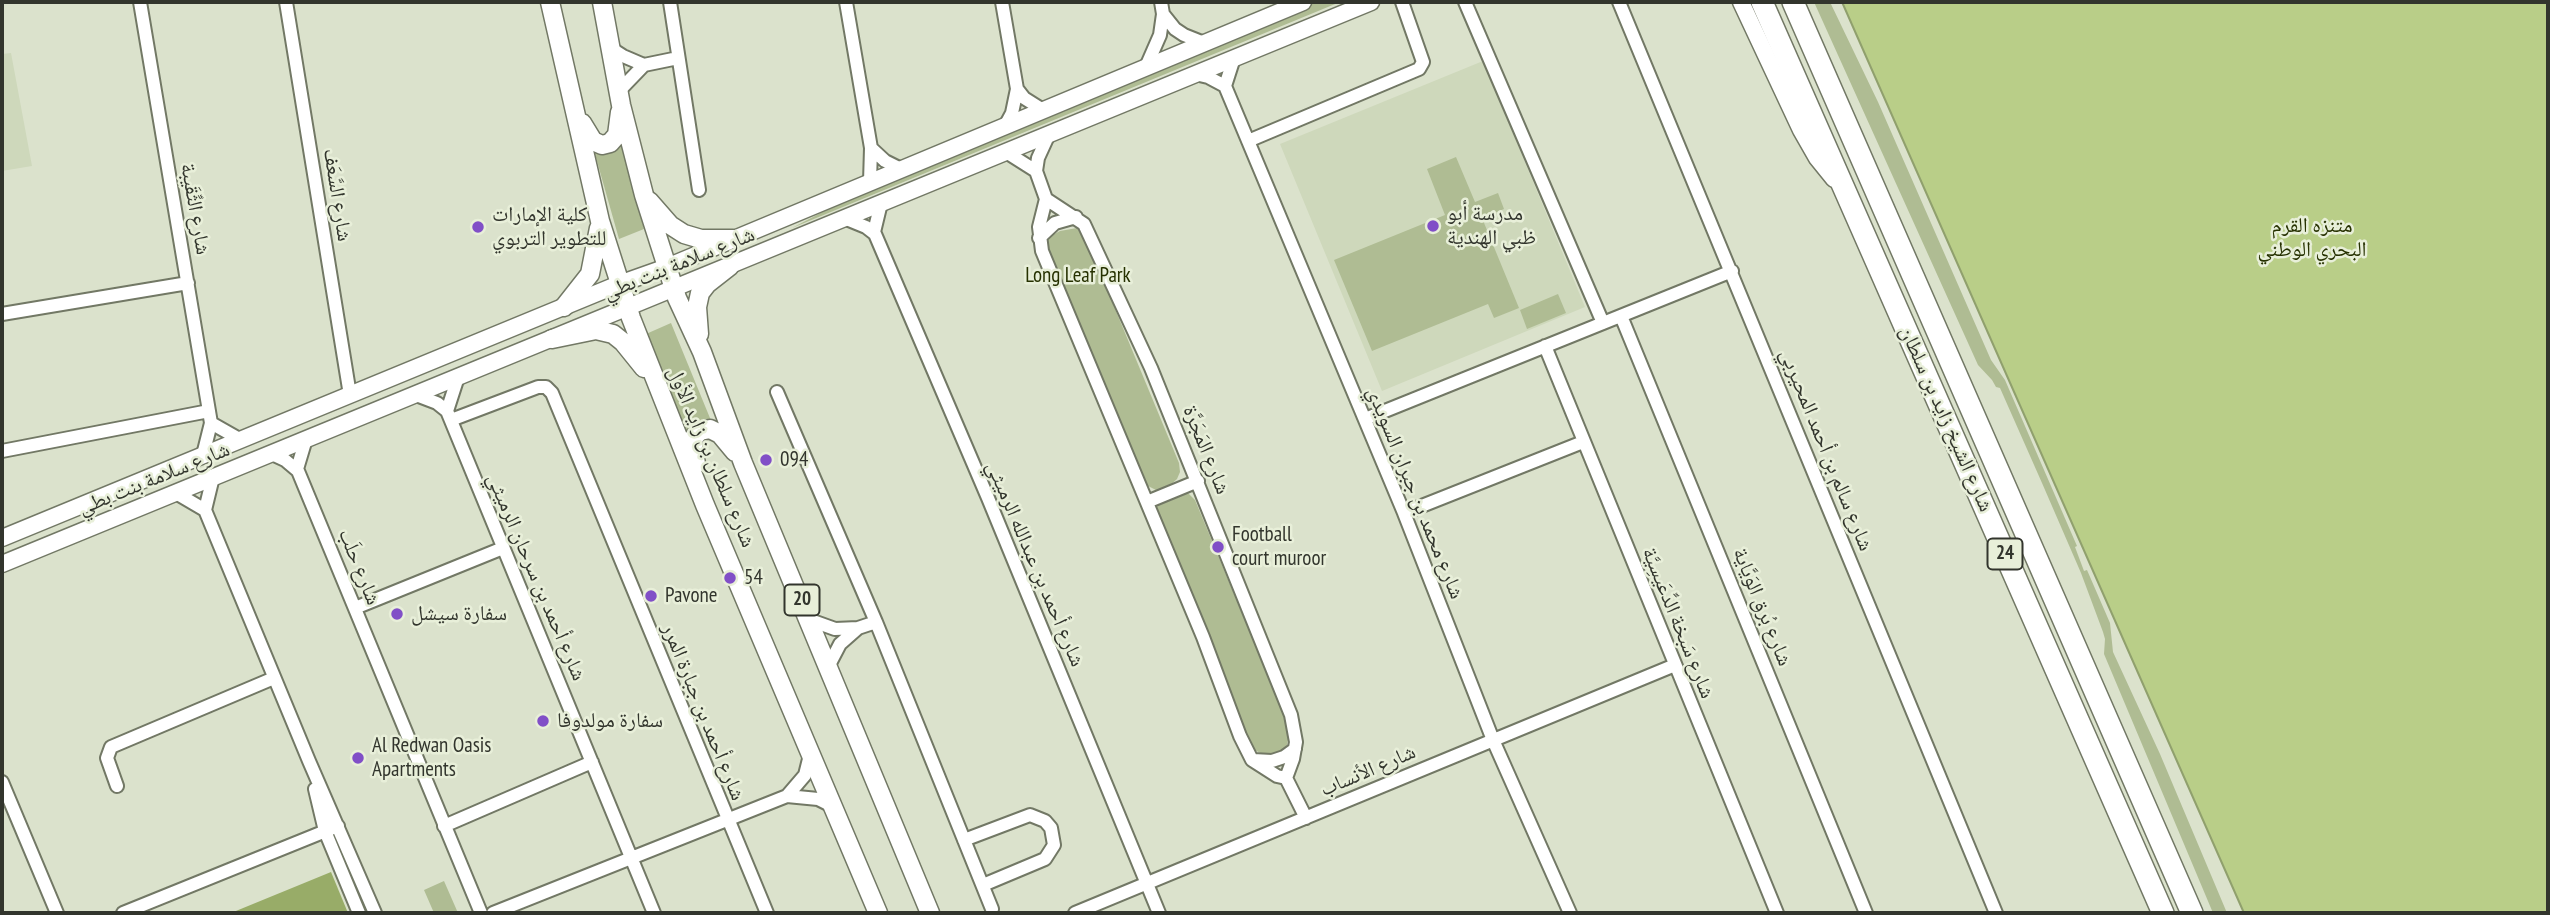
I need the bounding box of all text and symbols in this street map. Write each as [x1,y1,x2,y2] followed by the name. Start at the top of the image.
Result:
[317,147,357,243] street label: شارع السَّعَف
[175,161,215,257] street label: شارع الثِّقَيبة
[1447,201,1536,251] place label: مدرسة أبو ظبي الهندية
[492,202,606,252] place label: كلية الإمارات للتطوير التربوي
[2257,213,2367,263] park label: متنزه القرم البحري الوطني
[1425,218,1441,234] marker: مدرسة أبو ظبي الهندية
[470,219,486,235] marker: كلية الإمارات للتطوير التربوي
[599,222,759,306] street label: شارع سلامة بنت بطي
[1025,263,1131,289] park label: Long Leaf Park
[1894,322,1998,516] street label: شارع الشيخ زايد بن سلطان
[1774,345,1878,555] street label: شارع سالم بن أحمد المحيربي
[661,363,761,551] street label: شارع سلطان بن زايد الأول
[1361,383,1469,603] street label: شارع محمد بن جبران السويدي
[1177,402,1235,498] street label: شارع المَجَرَّة
[74,437,234,521] street label: شارع سلامة بنت بطي
[780,447,808,473] place label: 094
[758,452,774,468] marker: 094
[980,458,1090,670] street label: شارع أحمد بن عبدالله الرميثي
[481,469,591,685] street label: شارع أحمد بن سرحان الرميثي
[1232,522,1326,572] place label: Football court muroor
[332,525,386,609] street label: شارع حلَب
[1988,538,2022,569] road number: 24
[1210,539,1226,555] marker: Football court muroor
[1636,544,1720,702] street label: شارع سَبخة الدِّعَيسِيَّة
[1727,544,1797,670] street label: شارع بُرق الوَيَّاية
[744,565,763,591] place label: 54
[722,570,738,586] marker: 54
[665,583,717,609] place label: Pavone
[784,584,820,615] road number: 20
[643,588,659,604] marker: Pavone
[411,601,507,627] place label: سفارة سيشل
[389,606,405,622] marker: سفارة سيشل
[656,620,750,804] street label: شارع أحمد بن جبارة المرر
[557,708,663,734] place label: سفارة مولدوفا
[535,713,551,729] marker: سفارة مولدوفا
[372,733,491,783] place label: Al Redwan Oasis Apartments
[1316,740,1420,802] street label: شارع الأنساب
[350,750,366,766] marker: Al Redwan Oasis Apartments

